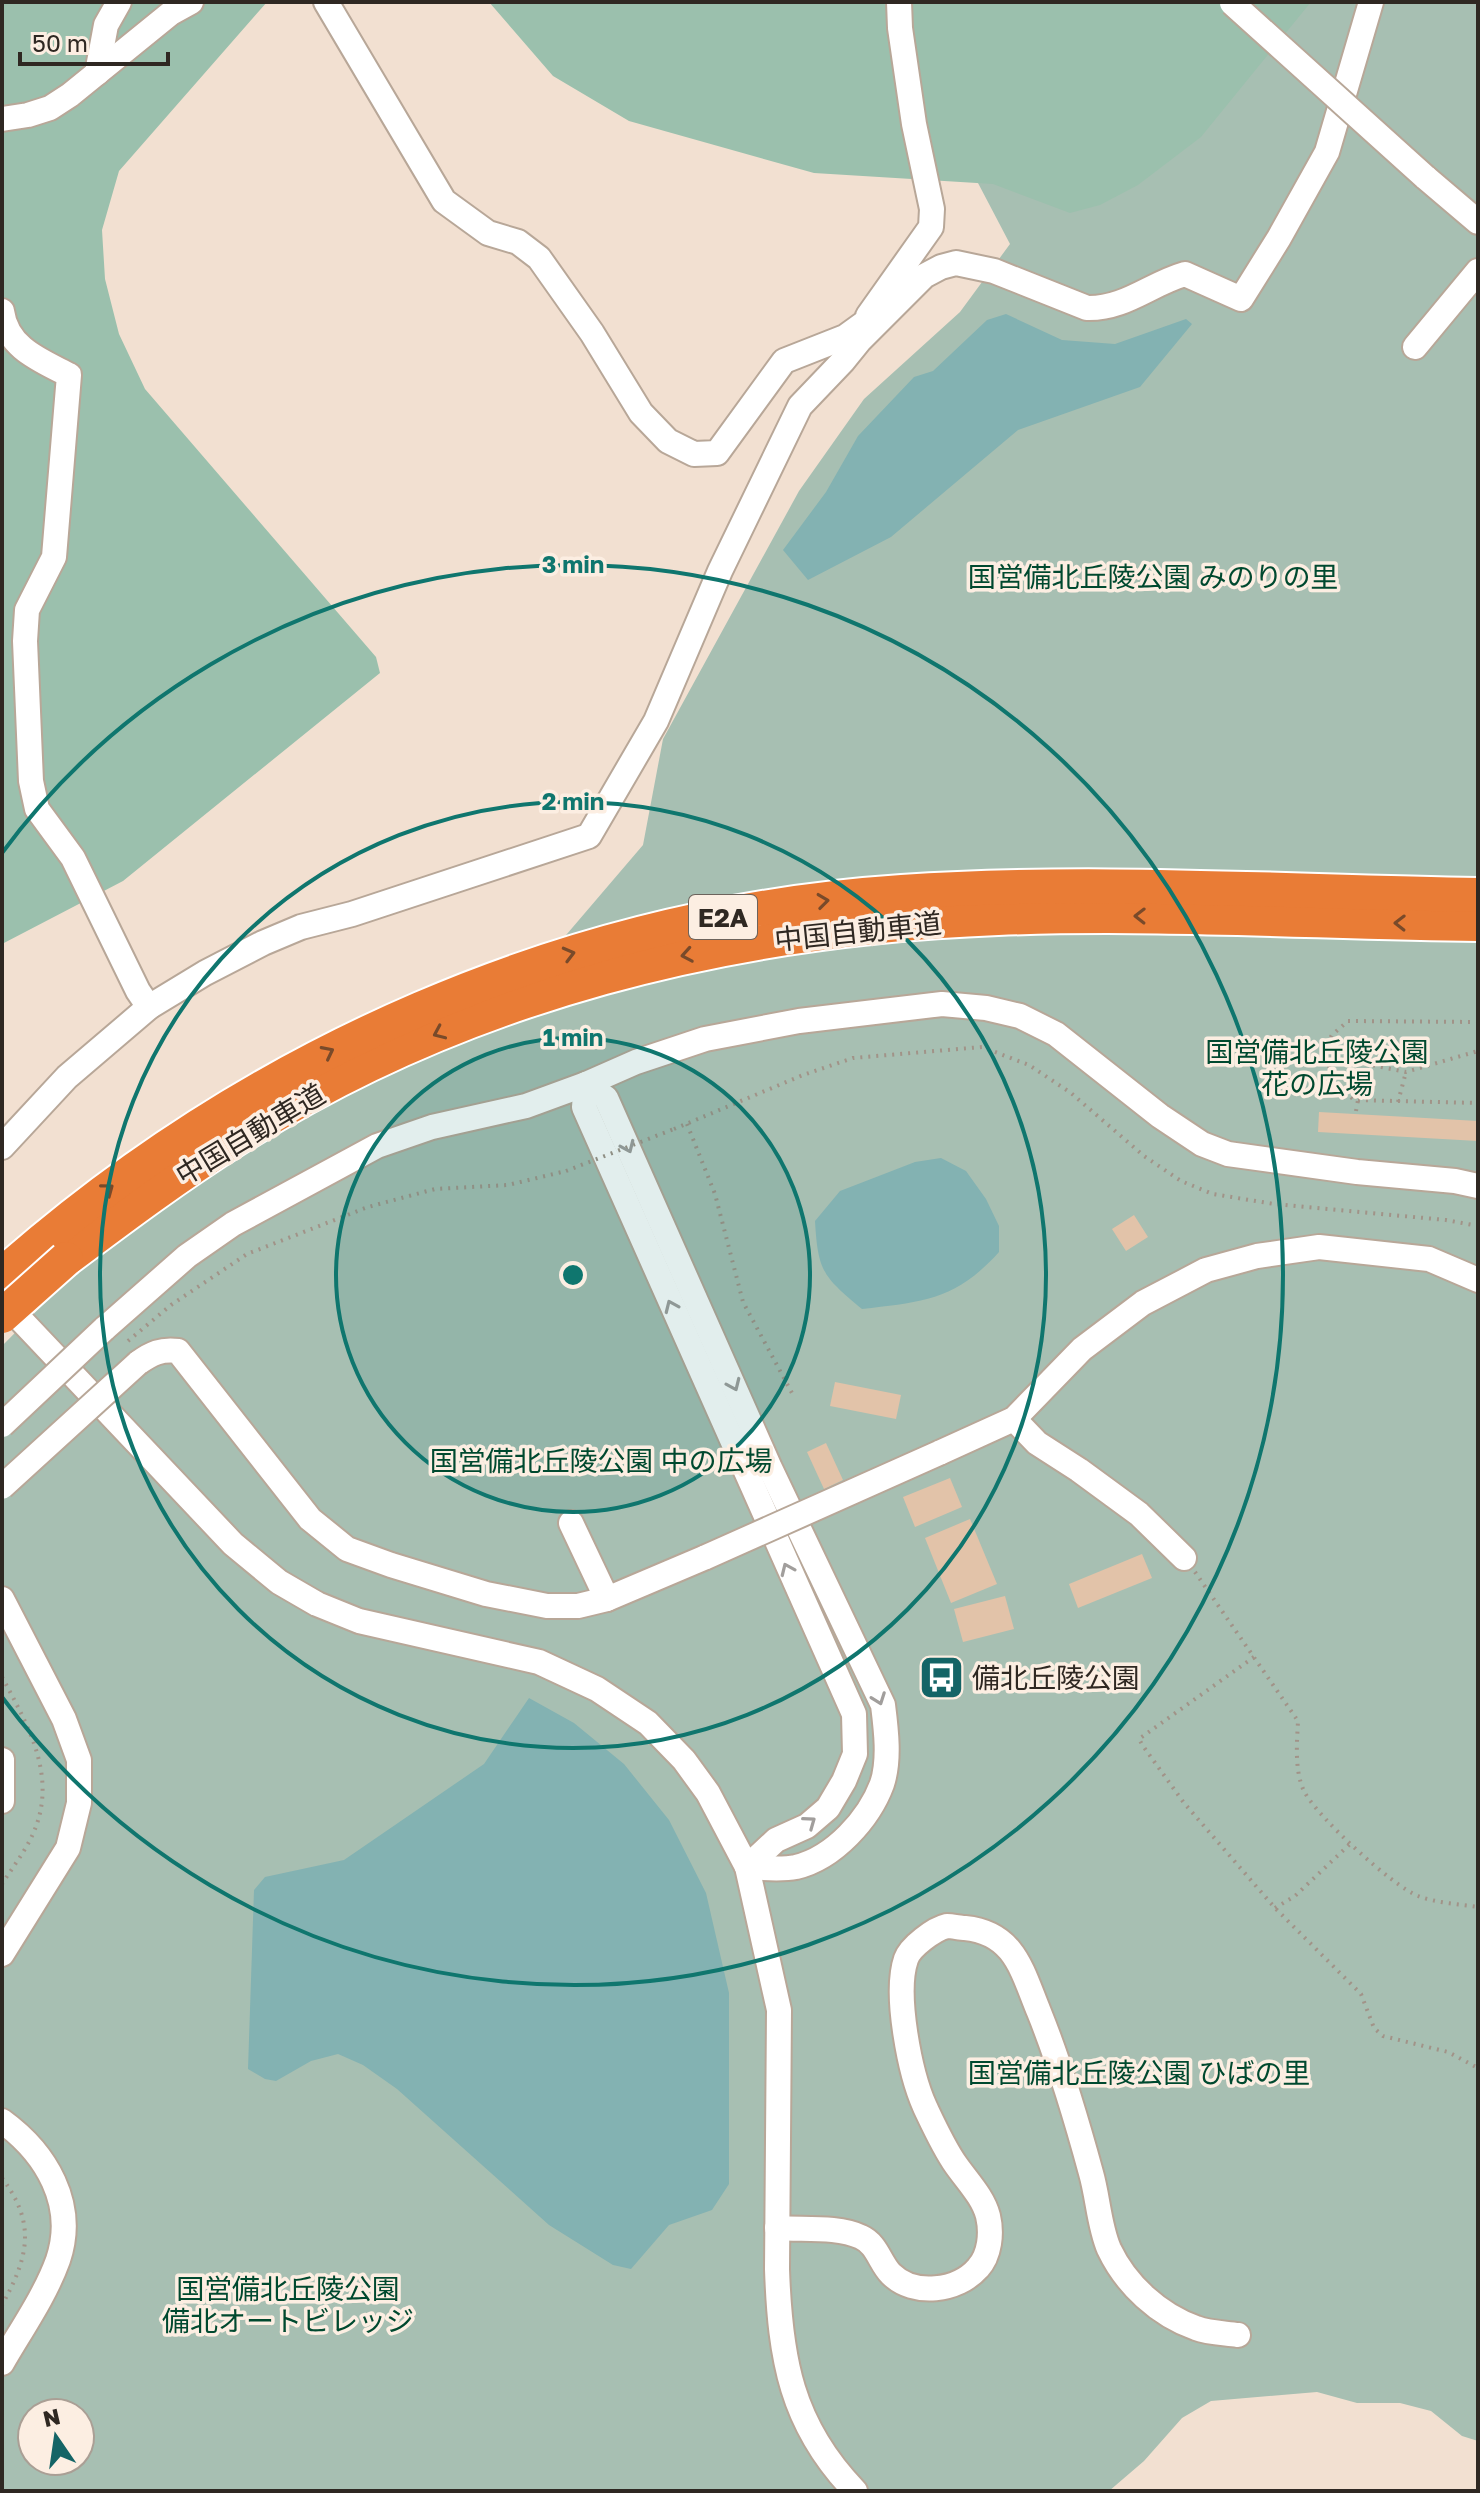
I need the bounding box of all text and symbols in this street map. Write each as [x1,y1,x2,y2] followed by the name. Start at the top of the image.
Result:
[20,16,168,66] scale bar
[32,28,88,57] text: 50 m
[542,549,604,578] text: 3 min
[967,560,1339,593] park label: 国営備北丘陵公園 みのりの里
[542,786,604,815] text: 2 min
[817,892,830,909] one-way arrow
[689,895,757,939] road number: E2A
[773,906,943,956] street label: 中国自動車道
[1133,908,1146,925] one-way arrow
[1393,914,1406,931] one-way arrow
[680,946,693,963] one-way arrow
[561,947,575,963] one-way arrow
[543,1022,603,1051] text: 1 min
[433,1023,447,1039] one-way arrow
[1205,1035,1429,1100] park label: 国営備北丘陵公園 花の広場
[320,1046,335,1061] one-way arrow
[169,1077,331,1191] street label: 中国自動車道
[618,1139,634,1153] one-way arrow
[99,1185,114,1199] one-way arrow
[559,1261,587,1289] centre of rings
[665,1299,681,1314] one-way arrow
[724,1377,740,1391] one-way arrow
[429,1444,773,1477] park label: 国営備北丘陵公園 中の広場
[781,1563,797,1577] one-way arrow
[917,1653,965,1701] bus stop icon: 備北丘陵公園
[972,1661,1140,1694] place label: 備北丘陵公園
[869,1691,886,1705] one-way arrow
[801,1817,816,1832] one-way arrow
[967,2056,1311,2089] park label: 国営備北丘陵公園 ひばの里
[162,2272,414,2337] park label: 国営備北丘陵公園 備北オートビレッジ
[16,2397,96,2477] north arrow
[40,2402,63,2432] text: N

